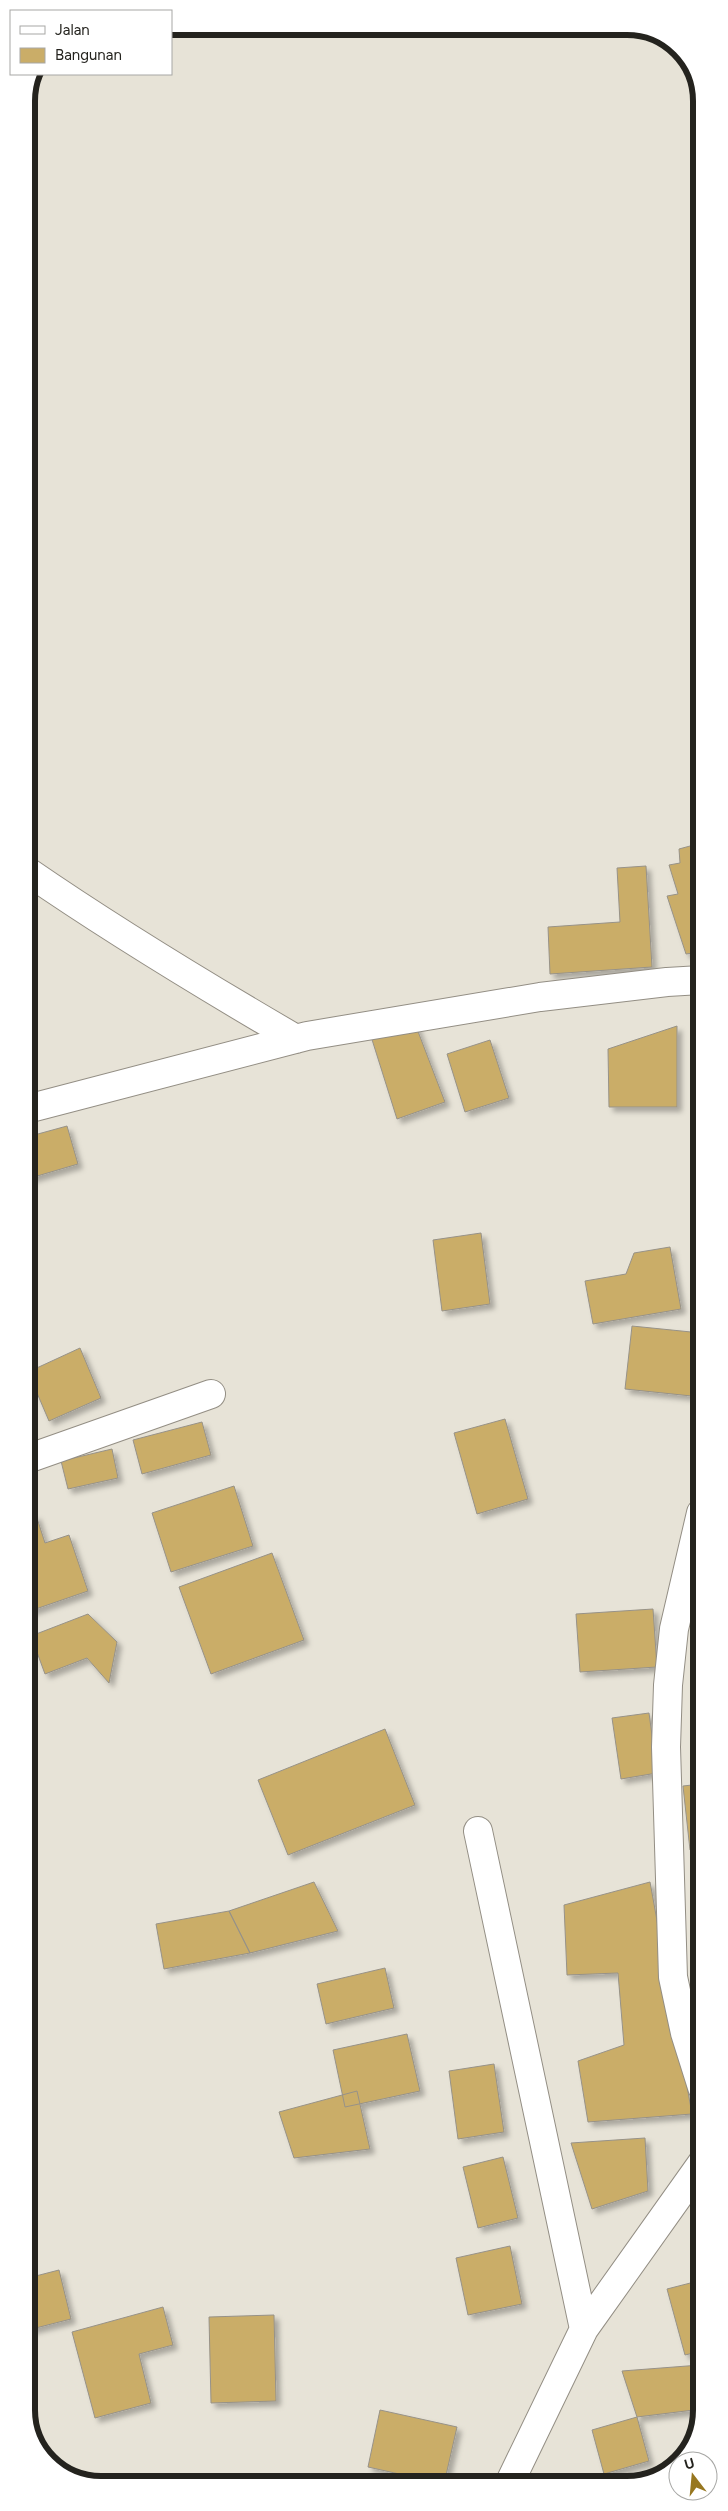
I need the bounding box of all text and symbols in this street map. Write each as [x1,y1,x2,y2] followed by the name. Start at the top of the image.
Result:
[10,10,172,75] legend
[55,21,90,39] text: Jalan
[55,46,122,64] text: Bangunan
[668,2451,718,2501] north arrow
[682,2454,697,2474] text: U

